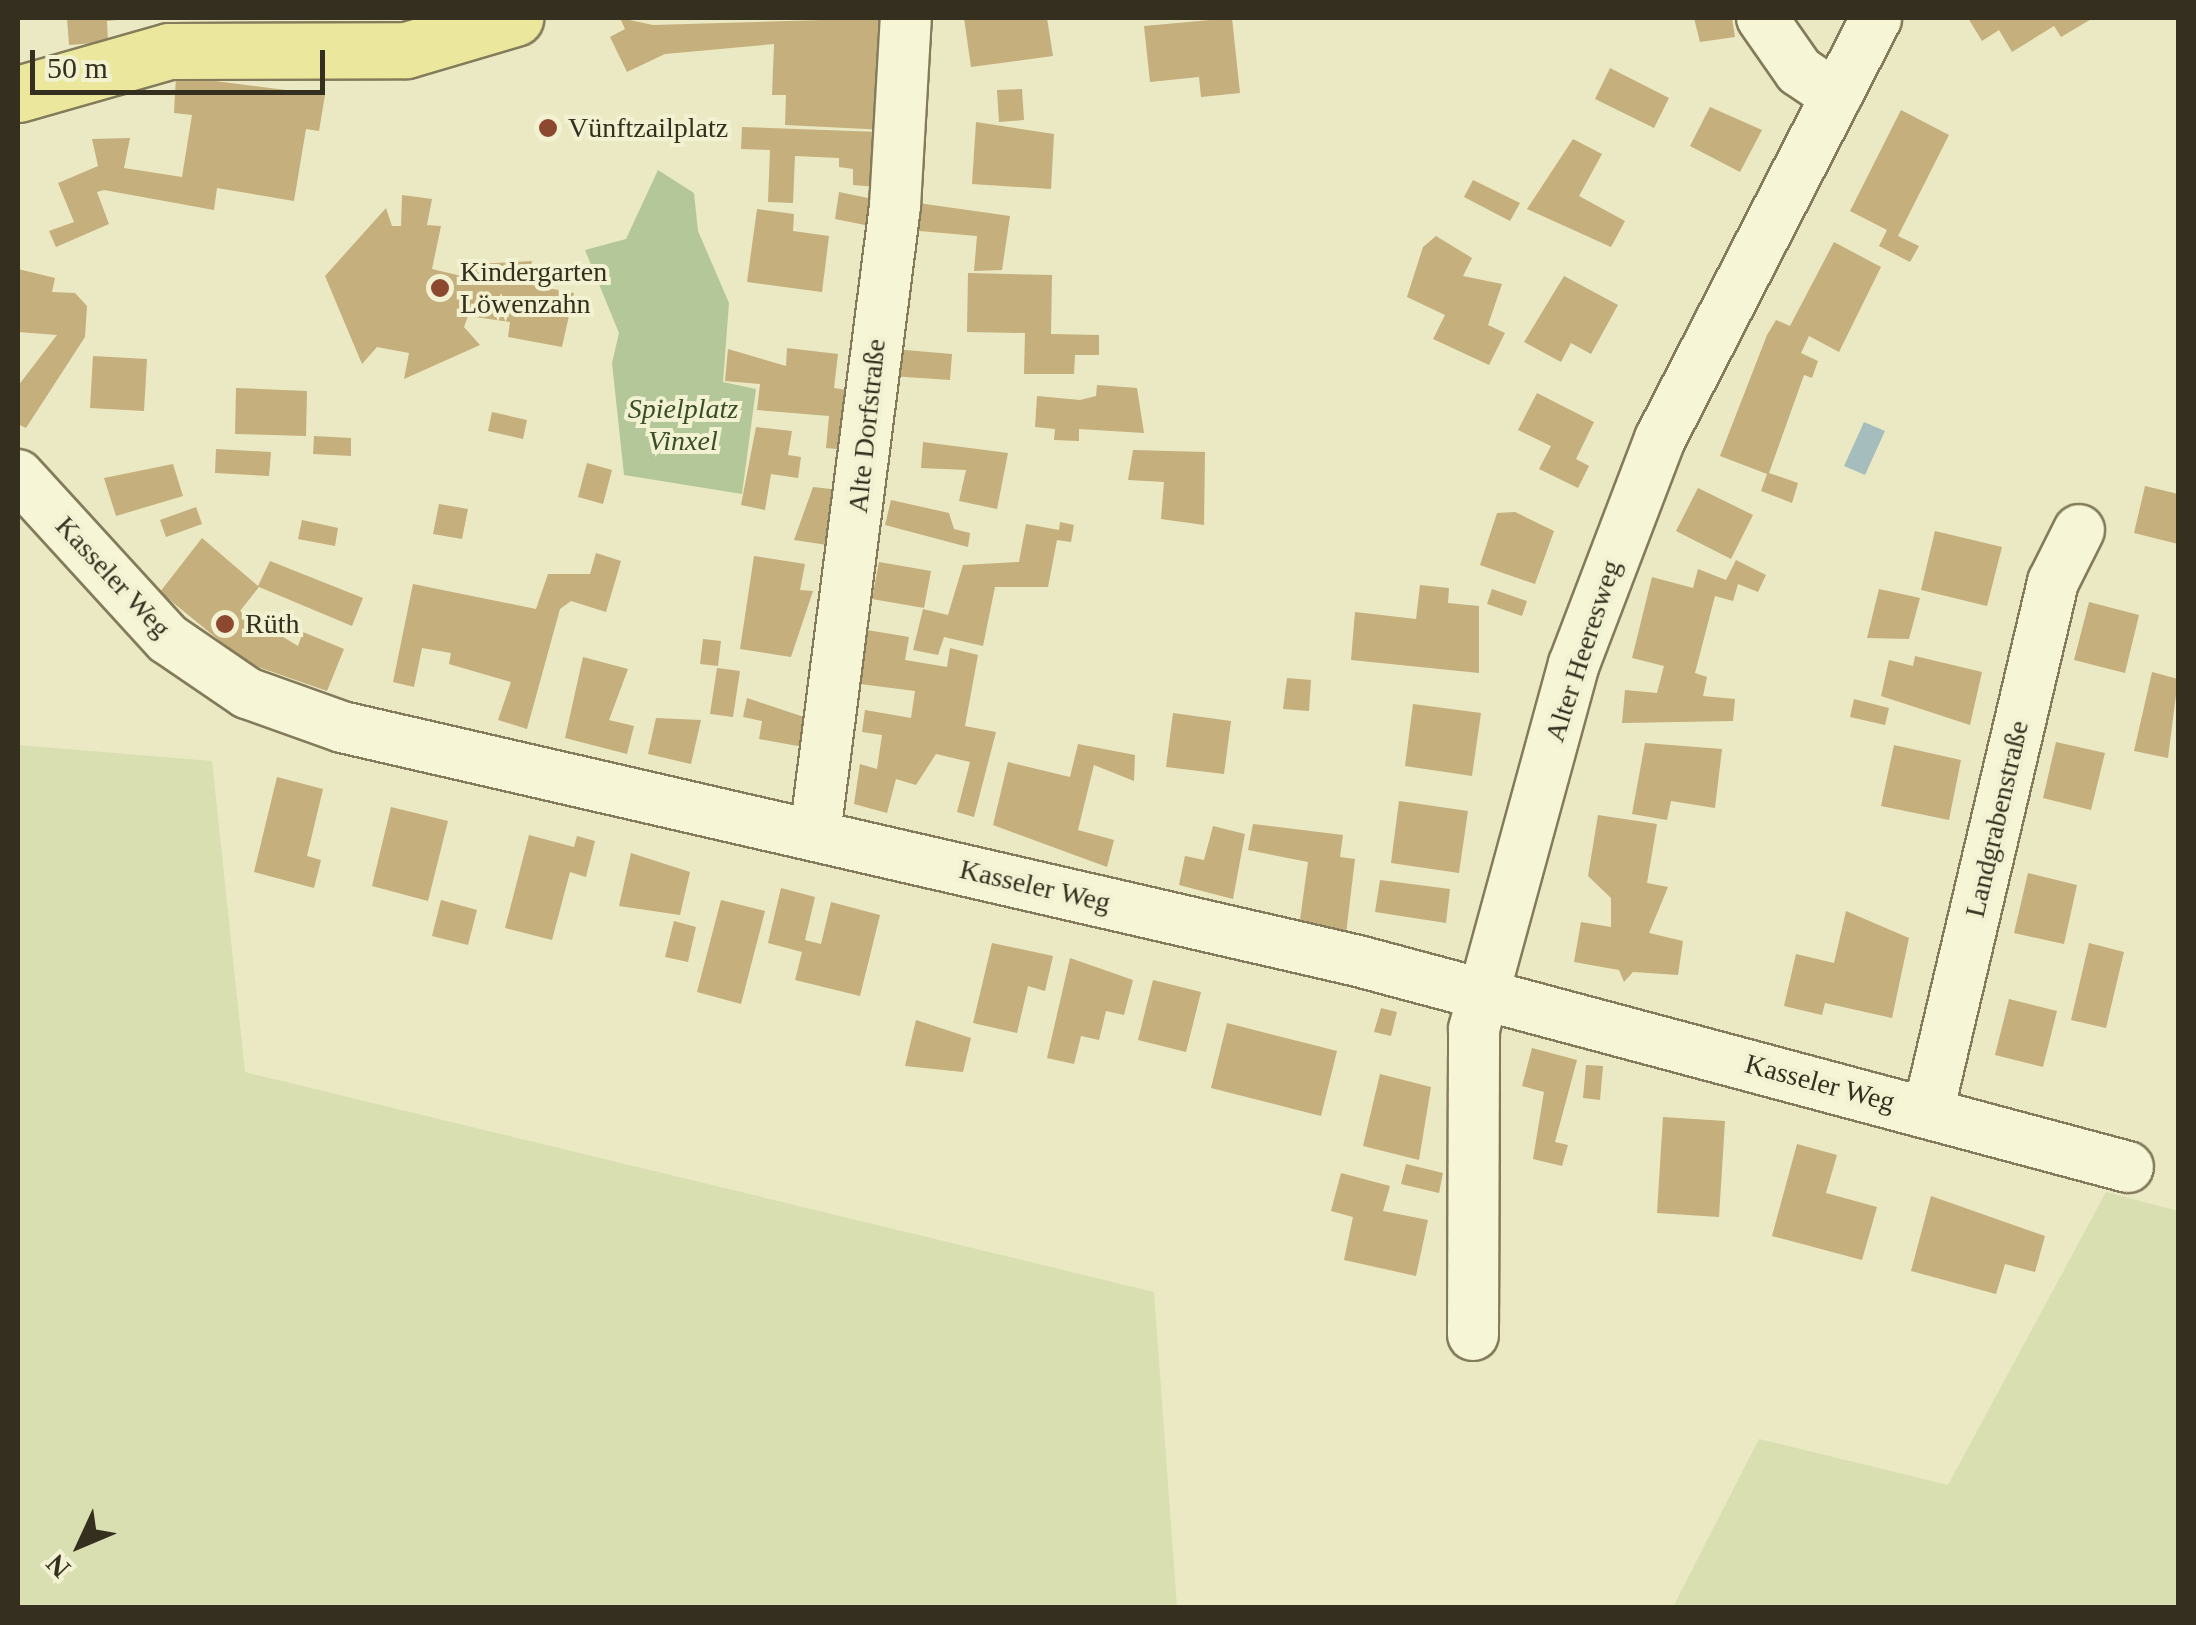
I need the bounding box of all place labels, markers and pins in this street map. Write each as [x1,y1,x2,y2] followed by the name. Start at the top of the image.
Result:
[568,111,728,145] place label: Vünftzailplatz
[537,117,559,139] marker: Vünftzailplatz
[460,255,607,321] place label: Kindergarten Löwenzahn
[429,277,451,299] marker: Kindergarten Löwenzahn
[245,607,299,641] place label: Rüth
[214,613,236,635] marker: Rüth

